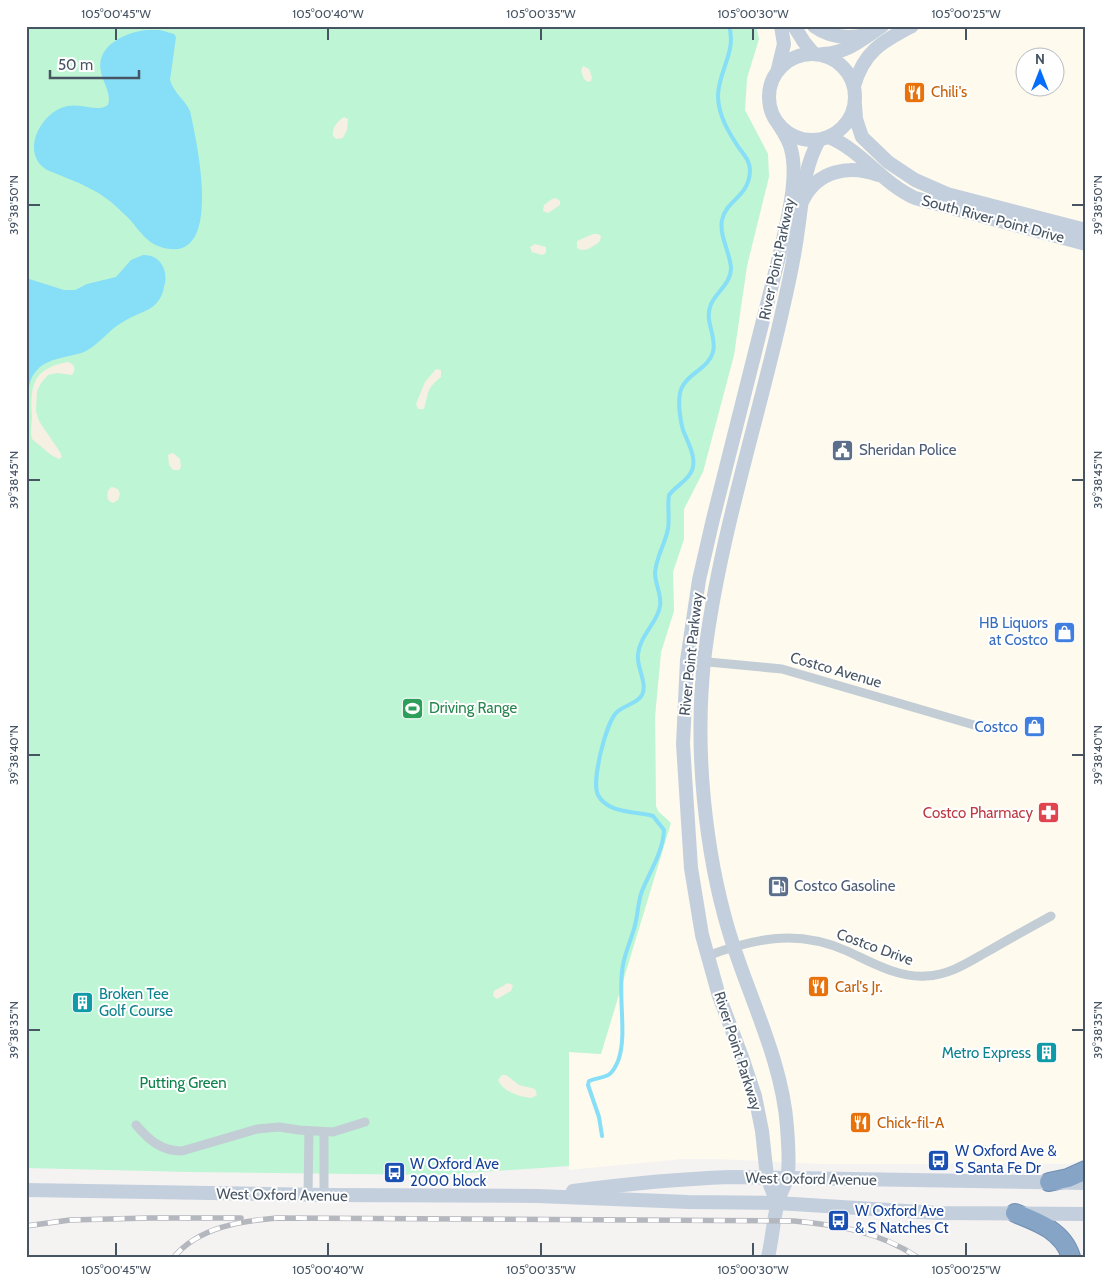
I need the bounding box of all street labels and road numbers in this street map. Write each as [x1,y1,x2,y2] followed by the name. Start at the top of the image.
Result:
[920,191,1067,247] street label: South River Point Drive
[755,196,799,322] street label: River Point Parkway
[676,591,706,717] street label: River Point Parkway
[788,648,884,692] street label: Costco Avenue
[834,925,916,969] street label: Costco Drive
[710,989,766,1113] street label: River Point Parkway
[745,1169,877,1189] street label: West Oxford Avenue
[216,1185,348,1205] street label: West Oxford Avenue

